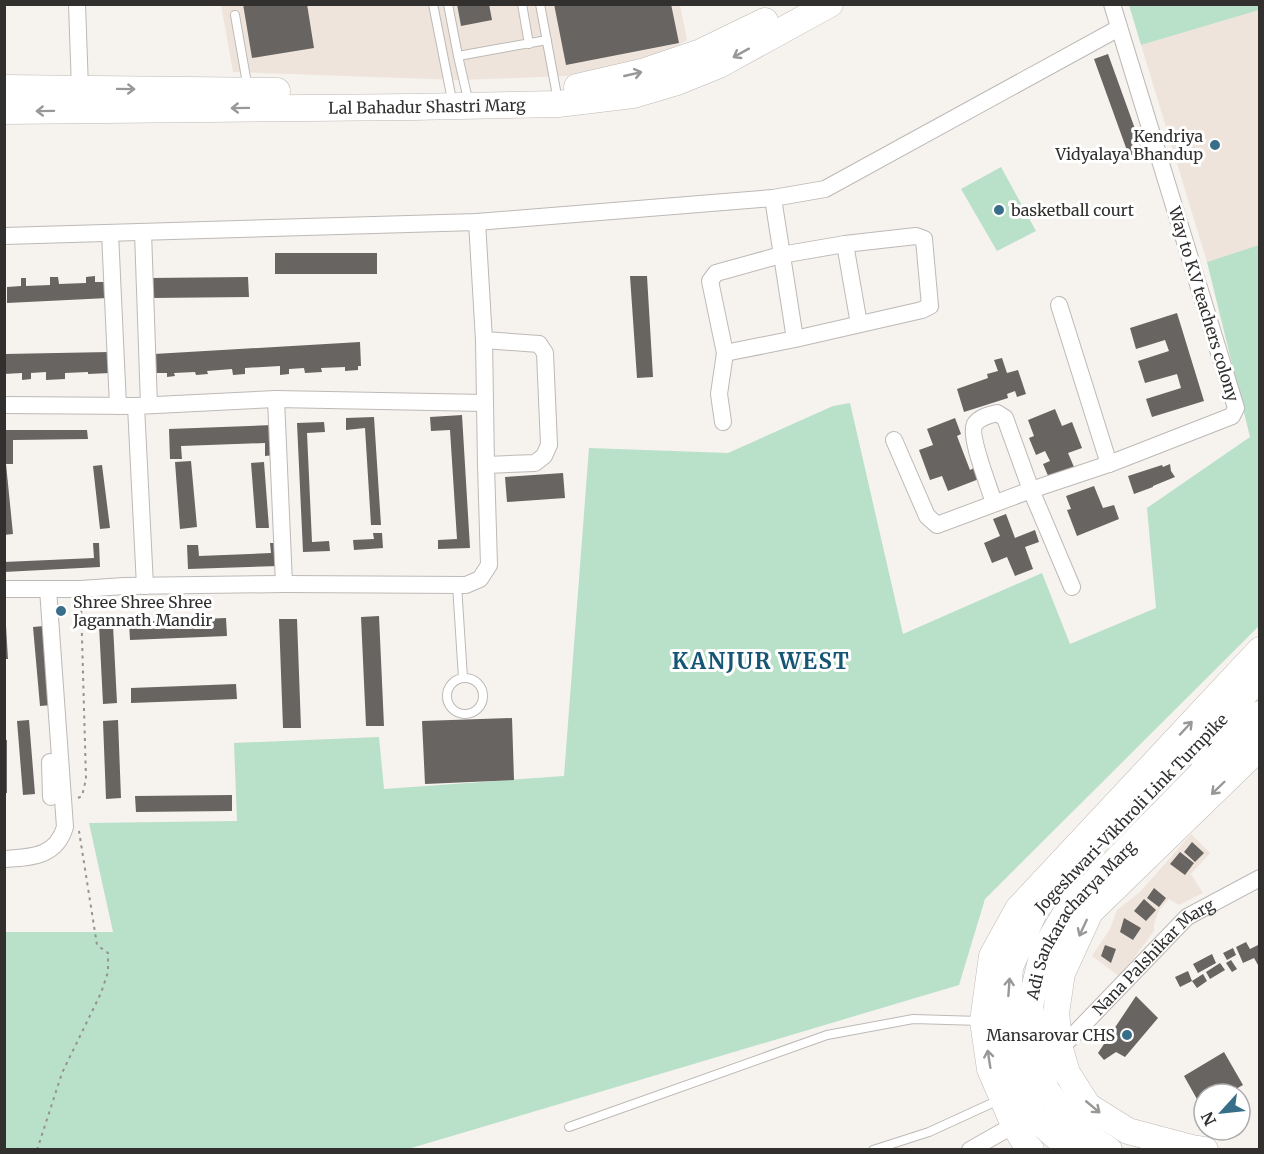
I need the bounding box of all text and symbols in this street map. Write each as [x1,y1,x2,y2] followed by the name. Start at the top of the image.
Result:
[733,48,751,59] one-way arrow
[623,68,642,80] one-way arrow
[115,83,135,95] one-way arrow
[328,95,526,118] street label: Lal Bahadur Shastri Marg
[231,102,251,114] one-way arrow
[36,105,56,117] one-way arrow
[1054,126,1203,164] place label: Kendriya Vidyalaya Bhandup
[1208,138,1222,152] marker: Kendriya Vidyalaya Bhandup
[1010,200,1135,220] place label: basketball court
[992,203,1006,217] marker: basketball court
[1164,203,1243,405] street label: Way to K.V teachers colony
[72,592,213,630] place label: Shree Shree Shree Jagannath Mandir
[54,604,68,618] marker: Shree Shree Shree Jagannath Mandir
[672,647,850,675] district label: KANJUR WEST
[1030,709,1232,917] street label: Jogeshwari-Vikhroli Link Turnpike
[1179,721,1193,736] one-way arrow
[1210,781,1225,795] one-way arrow
[1022,836,1140,1003] street label: Adi Sankaracharya Marg
[1088,894,1218,1019] street label: Nana Palshikar Marg
[1077,918,1089,936] one-way arrow
[1004,977,1015,997] one-way arrow
[986,1025,1115,1045] place label: Mansarovar CHS
[1120,1028,1134,1042] marker: Mansarovar CHS
[983,1050,994,1070] one-way arrow
[1192,1082,1252,1142] north arrow
[1085,1100,1101,1113] one-way arrow
[1197,1108,1220,1129] text: N

